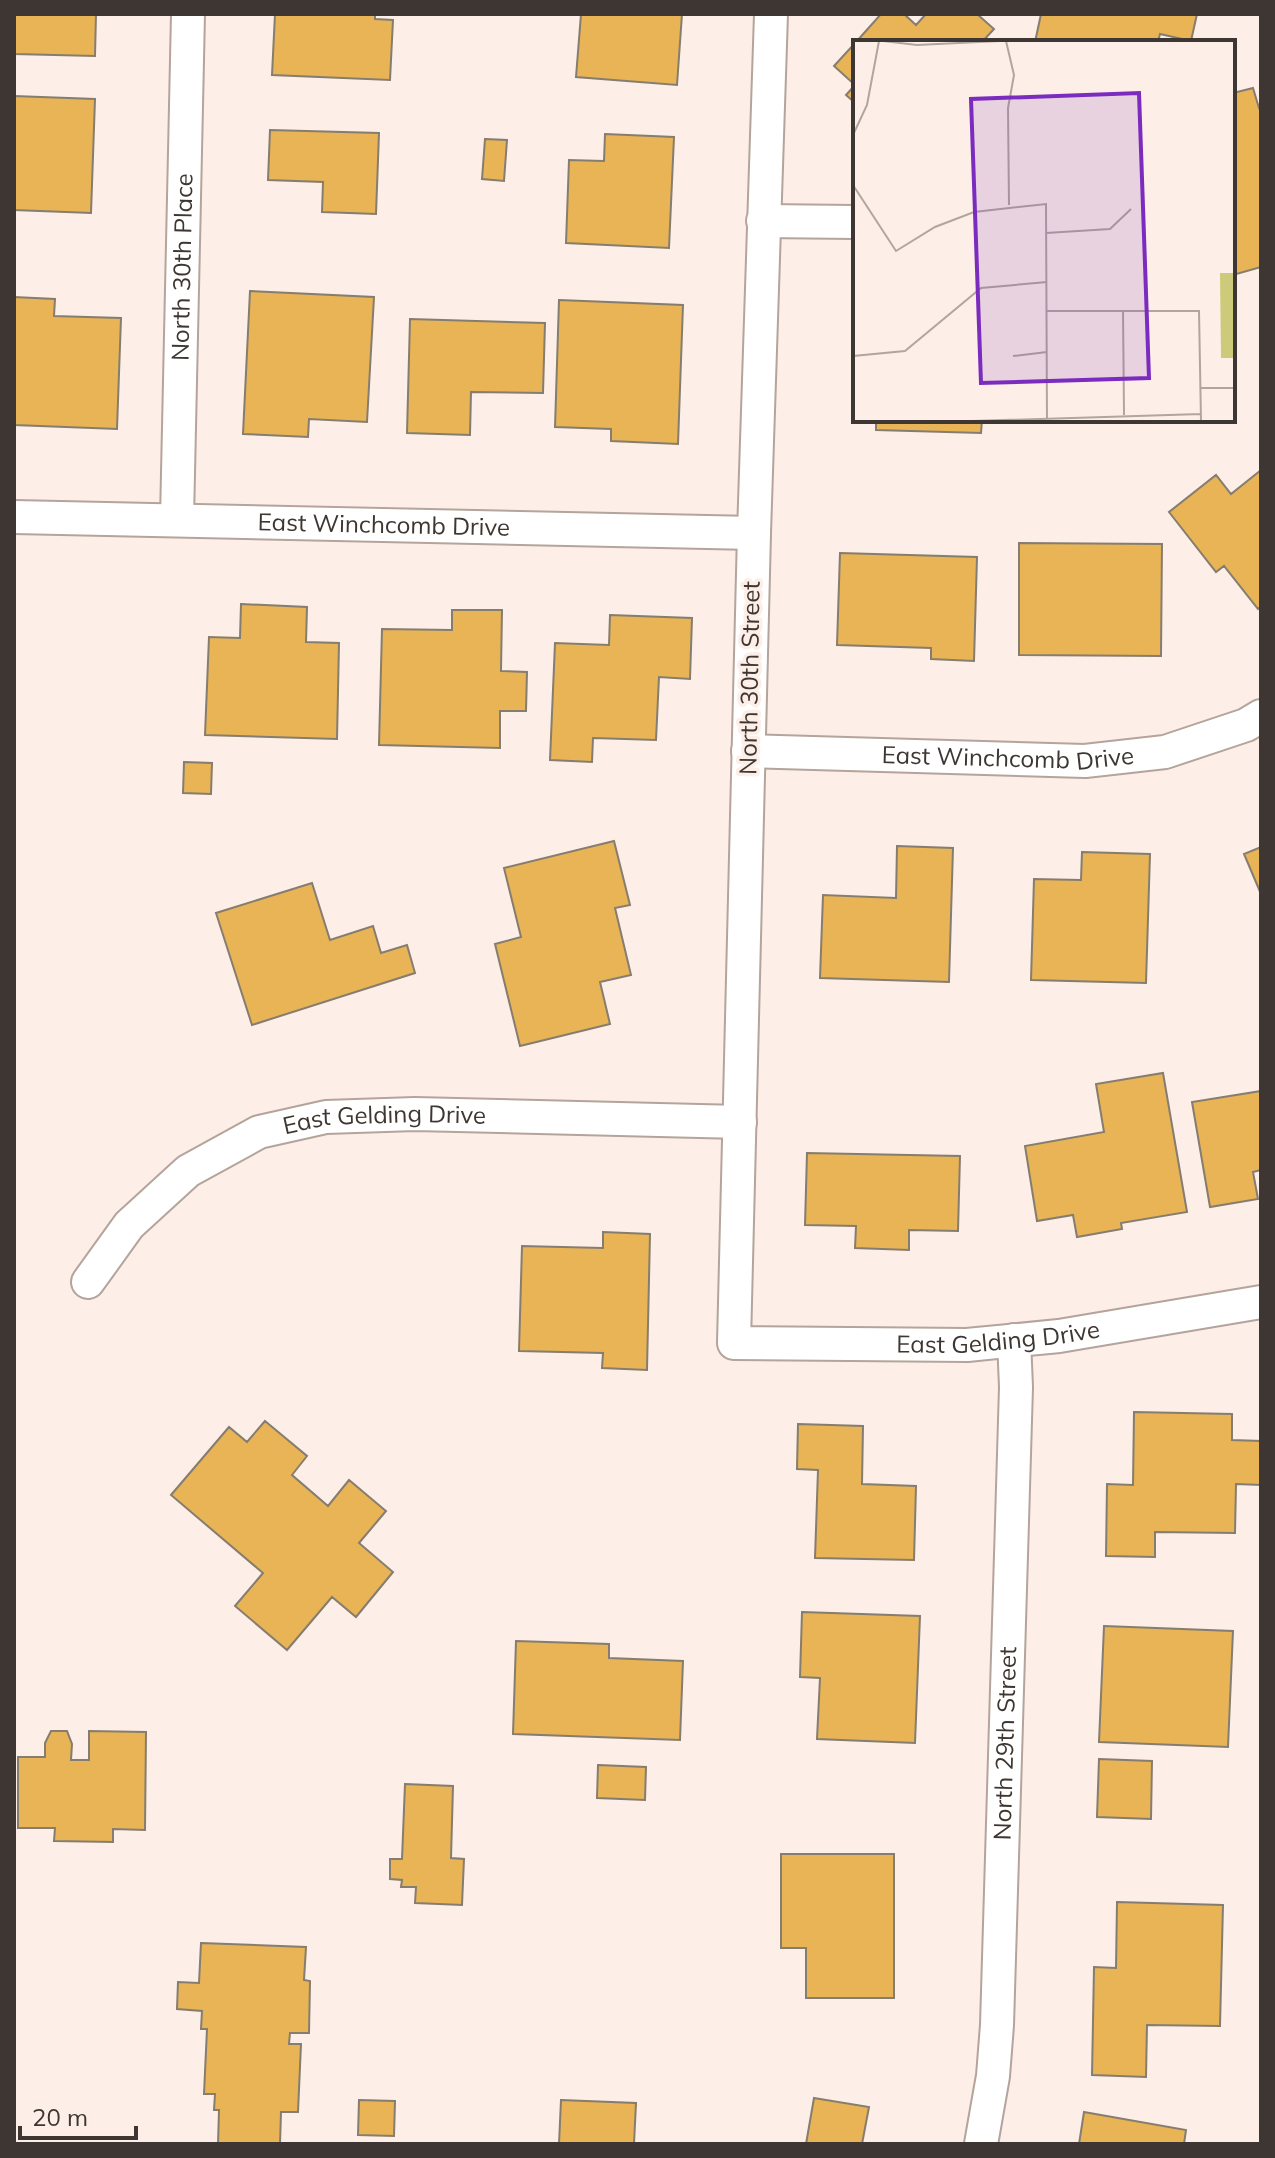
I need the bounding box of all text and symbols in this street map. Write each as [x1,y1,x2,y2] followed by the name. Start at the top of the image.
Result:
[853,40,1235,422] inset map
[164,173,199,361] street label: North 30th Place
[257,506,510,542] street label: East Winchcomb Drive
[732,581,766,775] street label: North 30th Street
[881,739,1135,776] street label: East Winchcomb Drive
[280,1098,487,1140] street label: East Gelding Drive
[896,1313,1102,1359] street label: East Gelding Drive
[987,1646,1022,1841] street label: North 29th Street
[20,2090,136,2140] scale bar
[32,2102,88,2132] text: 20 m

